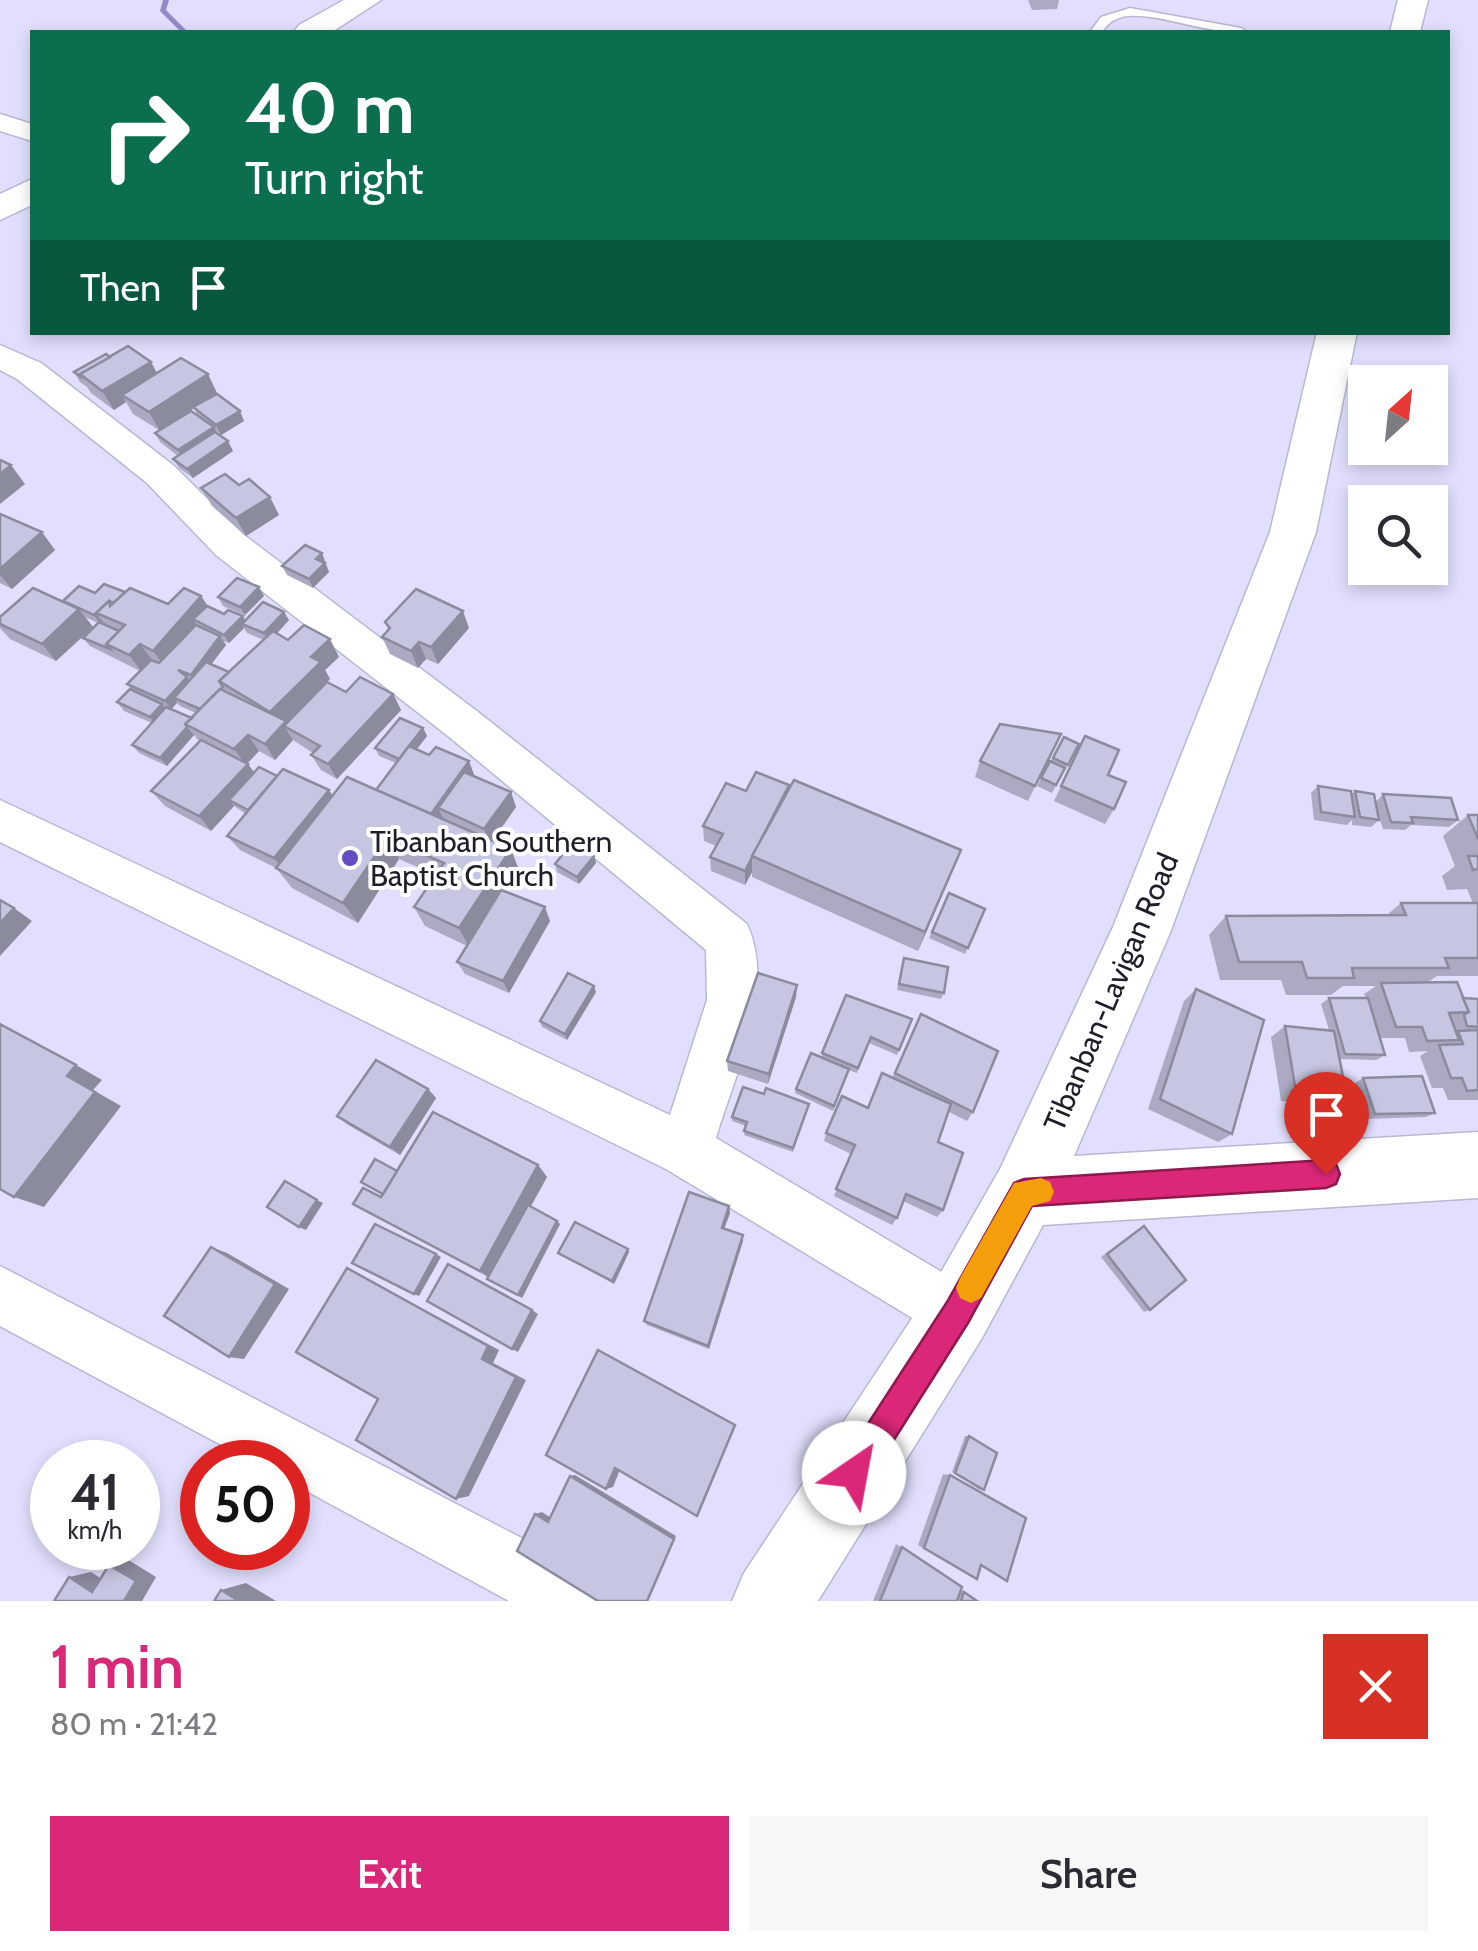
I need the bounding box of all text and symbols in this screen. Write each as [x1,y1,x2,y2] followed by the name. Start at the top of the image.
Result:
[245,65,414,151] text: 40 m
[80,70,210,200] icon: right
[245,151,424,205] text: Turn right
[181,260,236,315] icon: arrive
[80,264,161,311] text: Then
[1348,365,1448,465] north arrow
[1348,365,1448,585] map controls
[1348,485,1448,585] button: search
[370,823,612,894] place label: Tibanban Southern Baptist Church
[339,847,361,869] marker: Tibanban Southern Baptist Church
[1036,847,1186,1137] street label: Tibanban-Lavigan Road
[1284,1072,1369,1175] pin
[1299,1087,1354,1142] icon: arrive
[802,1421,906,1525] position arrow
[180,1440,310,1570] speed limit sign: 50
[70,1462,120,1523] text: 41
[68,1515,122,1545] text: km/h
[50,1630,184,1703] text: 1 min
[1323,1634,1428,1739] button: close
[50,1704,218,1743] text: 80 m · 21:42
[50,1816,729,1931] button: Exit
[749,1816,1428,1931] button: Share

